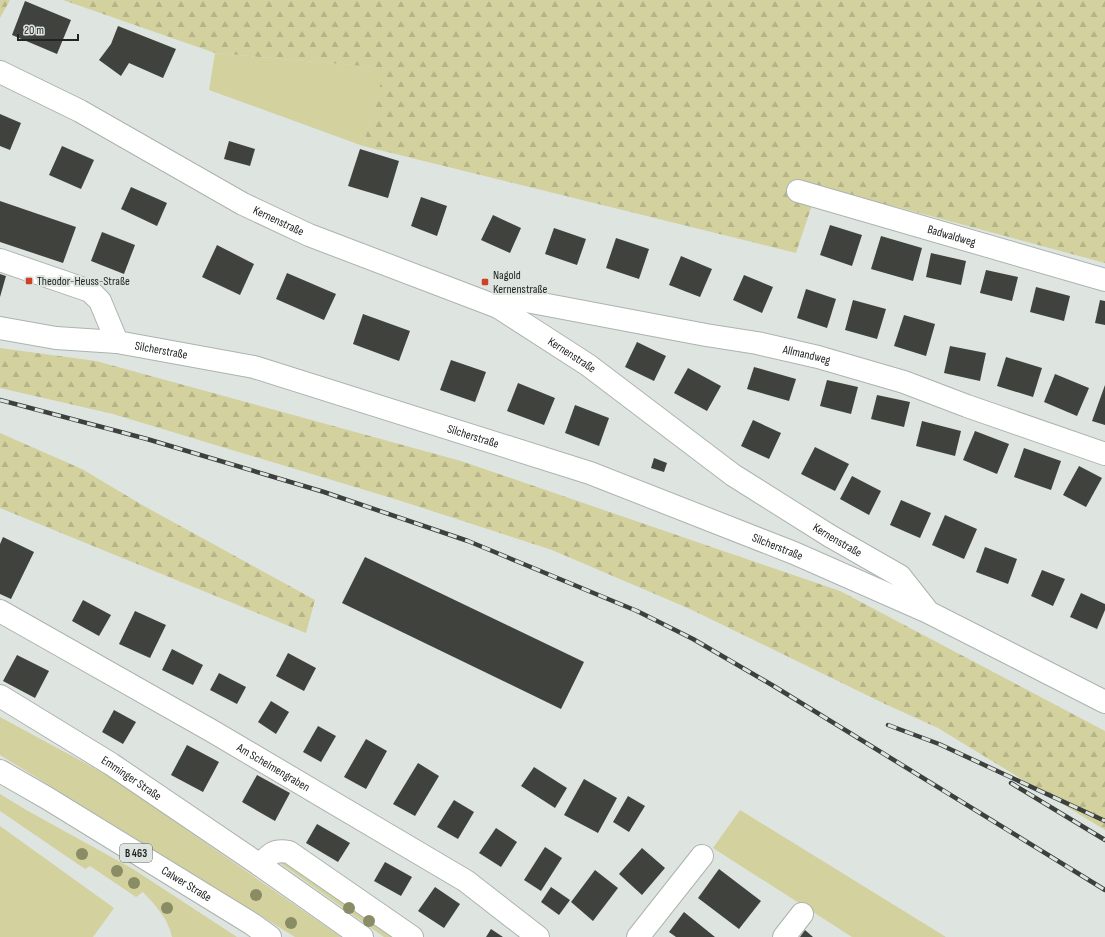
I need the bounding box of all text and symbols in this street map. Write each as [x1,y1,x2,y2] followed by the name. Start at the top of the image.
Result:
[18,16,78,42] scale bar
[24,23,44,38] text: 20 m
[251,203,306,240] street label: Kernenstraße
[926,222,978,250] street label: Badwaldweg
[493,268,547,297] place label: Nagold Kernenstraße
[37,274,130,289] place label: Theodor-Heuss-Straße
[24,276,34,286] marker: Theodor-Heuss-Straße
[480,277,490,287] marker: Nagold Kernenstraße
[545,334,599,376] street label: Kernenstraße
[134,338,189,363] street label: Silcherstraße
[780,342,832,368] street label: Allmandweg
[445,421,501,452] street label: Silcherstraße
[810,520,865,561] street label: Kernenstraße
[750,530,805,564] street label: Silcherstraße
[233,740,313,795] street label: Am Schelmengraben
[98,753,164,804] street label: Emminger Straße
[120,844,152,862] road number: B 463
[159,863,214,905] street label: Calwer Straße

